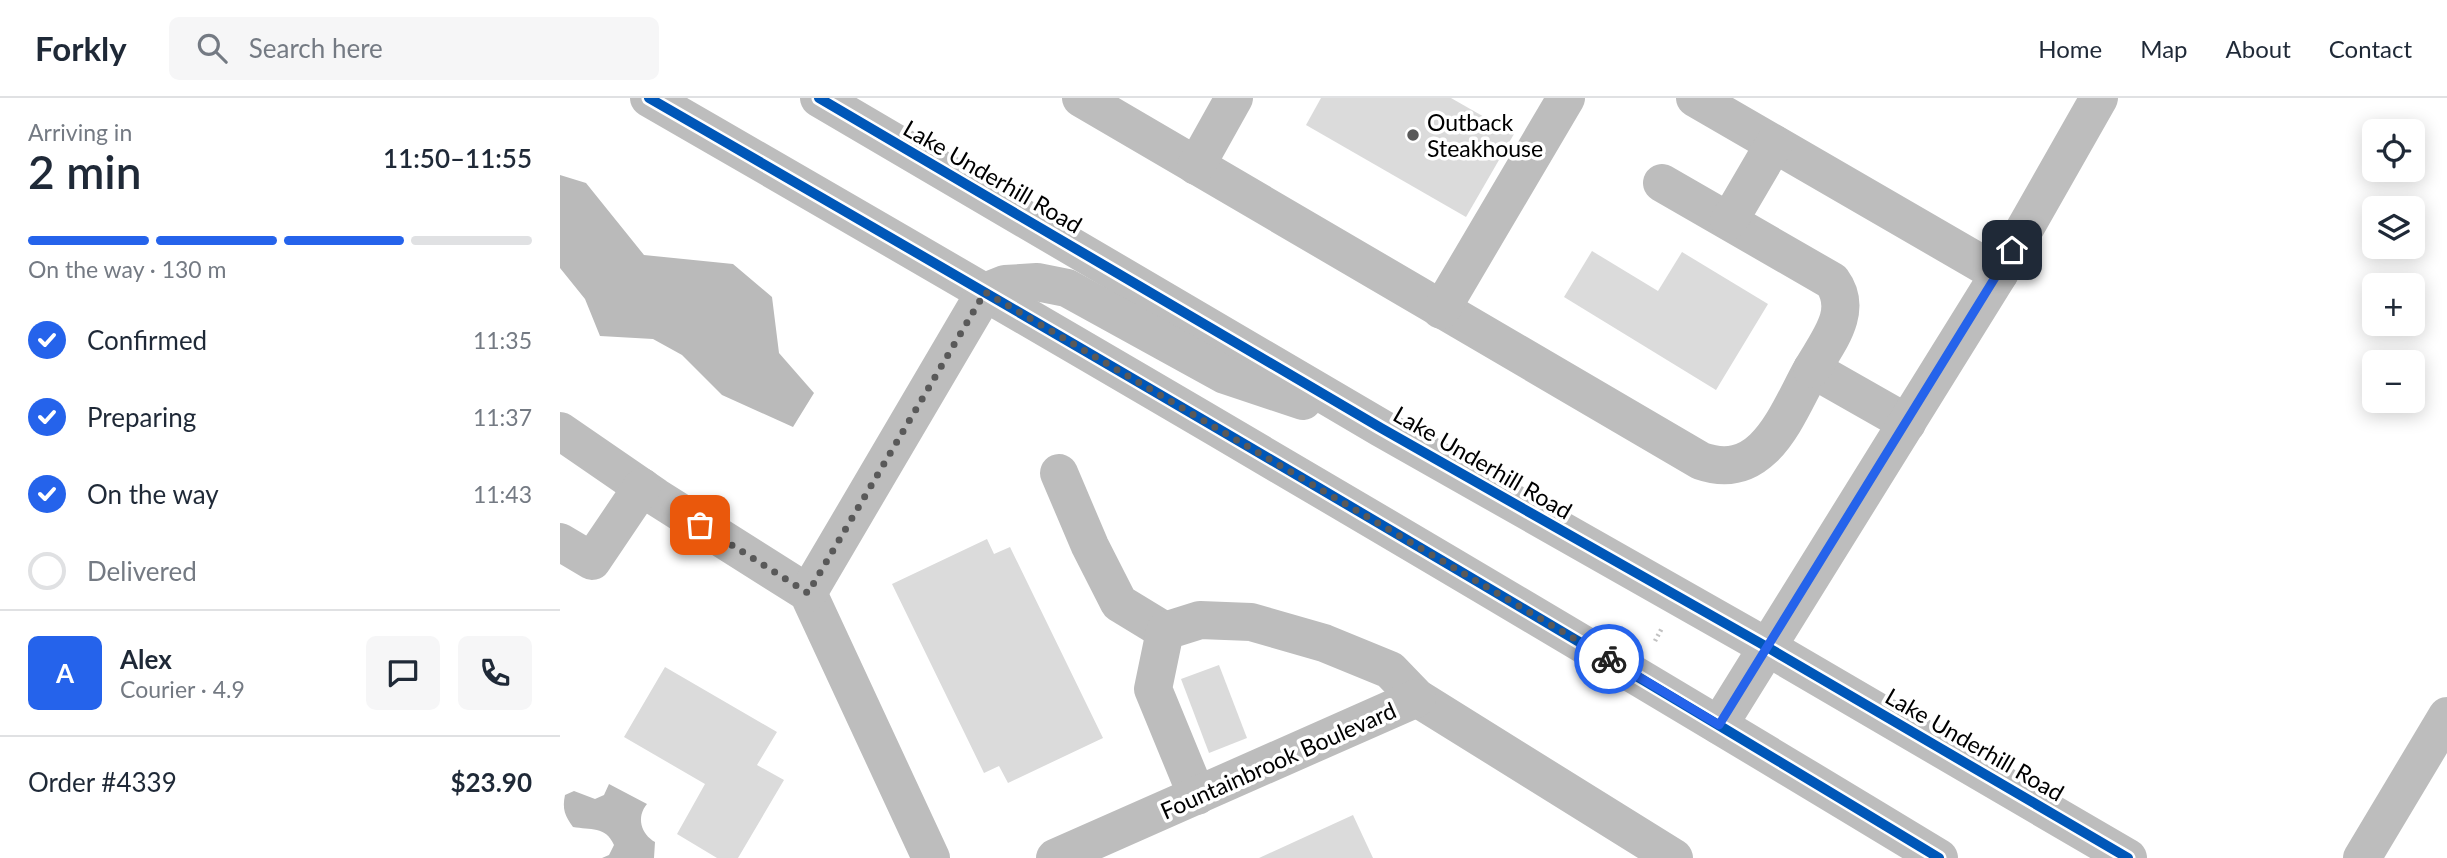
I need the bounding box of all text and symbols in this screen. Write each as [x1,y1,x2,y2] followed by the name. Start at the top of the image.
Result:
[169,17,659,80] search box
[35,28,127,68] text: Forkly
[193,29,231,67] icon: search
[249,32,383,64] text: Search here
[2038,34,2102,63] text: Home
[2140,34,2188,63] text: Map
[2226,34,2291,63] text: About
[2329,34,2412,63] text: Contact
[1427,108,1543,162] place label: Outback Steakhouse
[899,114,1087,238] street label: Lake Underhill Road
[28,118,132,146] text: Arriving in
[2362,119,2425,413] map controls
[2362,119,2425,182] button: locate
[1405,127,1421,143] marker: Outback Steakhouse
[383,142,532,174] text: 11:50–11:55
[28,144,142,199] text: 2 min
[2362,196,2425,259] button: layers
[1982,220,2042,280] pin
[1993,231,2031,269] icon: home
[28,255,227,283] text: On the way · 130 m
[2362,273,2425,336] button: +
[28,321,66,359] icon: check
[87,324,207,356] text: Confirmed
[473,326,532,354] text: 11:35
[2362,350,2425,413] button: −
[28,398,66,436] icon: check
[1389,400,1577,524] street label: Lake Underhill Road
[87,401,196,433] text: Preparing
[473,403,532,431] text: 11:37
[28,475,66,513] icon: check
[87,478,219,510] text: On the way
[473,480,532,508] text: 11:43
[670,495,730,555] pin
[681,506,719,544] icon: bag
[87,555,197,587] text: Delivered
[1574,624,1644,694] courier
[366,636,440,710] button: chat
[458,636,532,710] button: phone
[1590,640,1628,678] icon: bike
[120,643,172,675] text: Alex
[56,657,74,689] text: A
[120,675,245,703] text: Courier · 4.9
[1881,682,2069,806] street label: Lake Underhill Road
[1156,695,1400,825] street label: Fountainbrook Boulevard
[28,766,177,798] text: Order #4339
[450,766,532,798] text: $23.90

